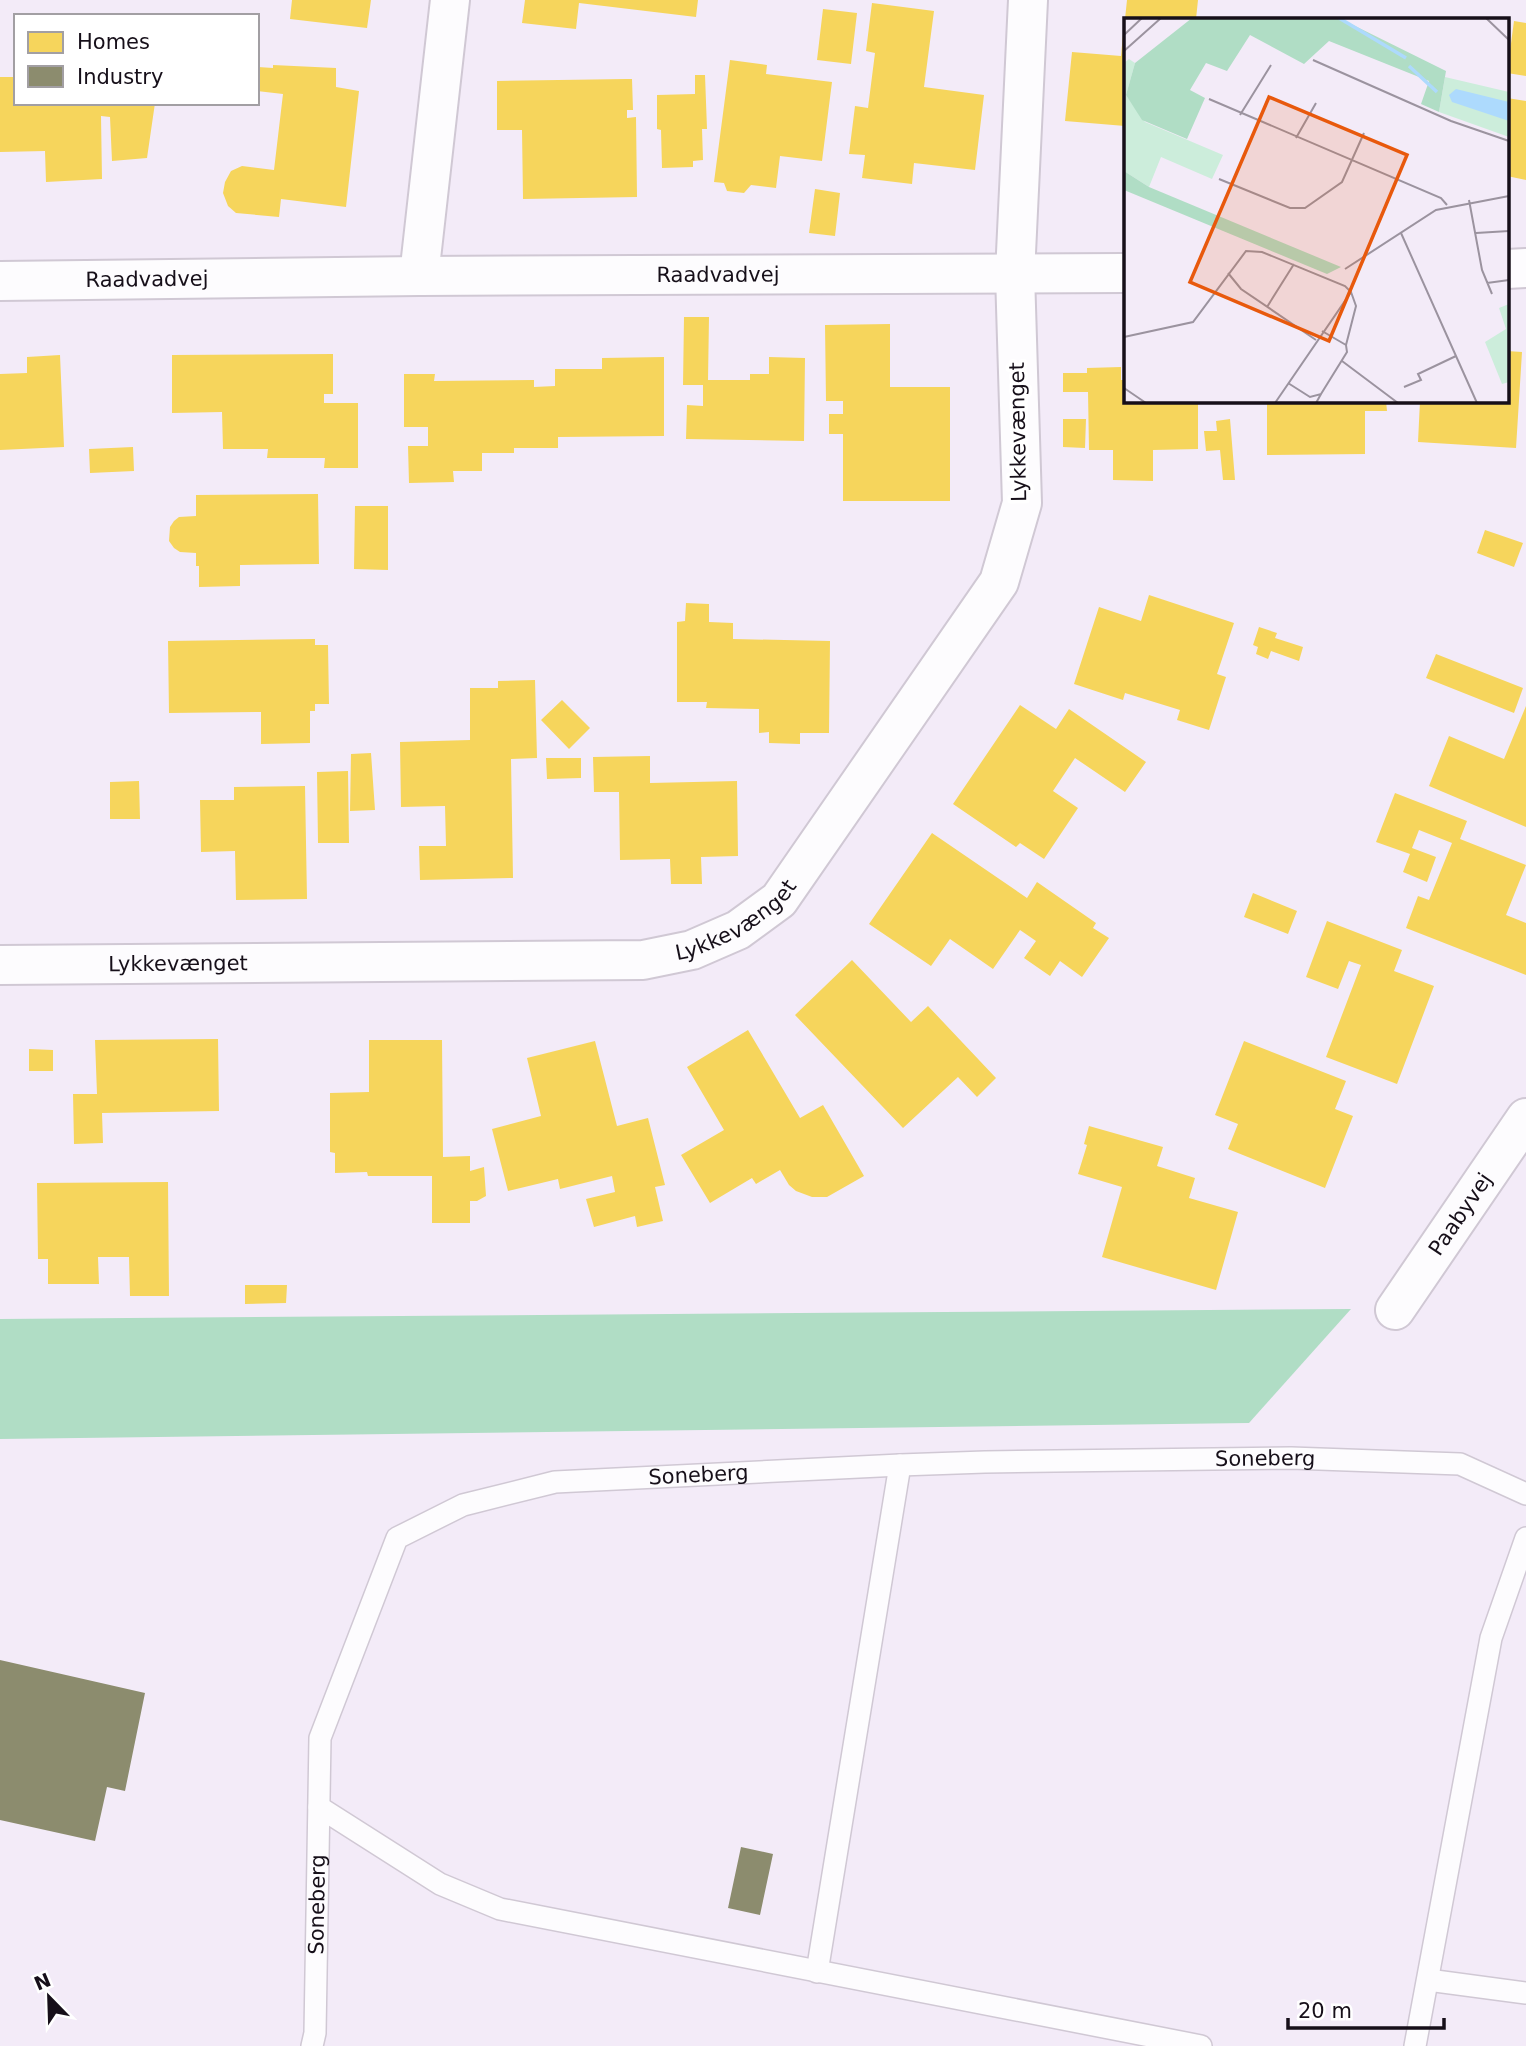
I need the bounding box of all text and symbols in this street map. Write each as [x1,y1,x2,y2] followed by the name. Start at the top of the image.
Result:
[14,14,259,105] legend
[1124,18,1508,402] inset map
[77,30,150,54] text: Homes
[77,65,163,89] text: Industry
[656,262,780,287] street label: Raadvadvej
[85,267,209,292] street label: Raadvadvej
[1005,362,1031,502] street label: Lykkevænget
[673,875,801,965] street label: Lykkevænget
[108,951,248,976] street label: Lykkevænget
[1424,1168,1497,1260] street label: Paabyvej
[1215,1446,1316,1471] street label: Soneberg
[648,1460,749,1489] street label: Soneberg
[304,1854,330,1955] street label: Soneberg
[14,1962,84,2032] north arrow
[31,1968,54,1995] text: N
[1288,1986,1444,2030] scale bar
[1298,1999,1352,2023] text: 20 m

